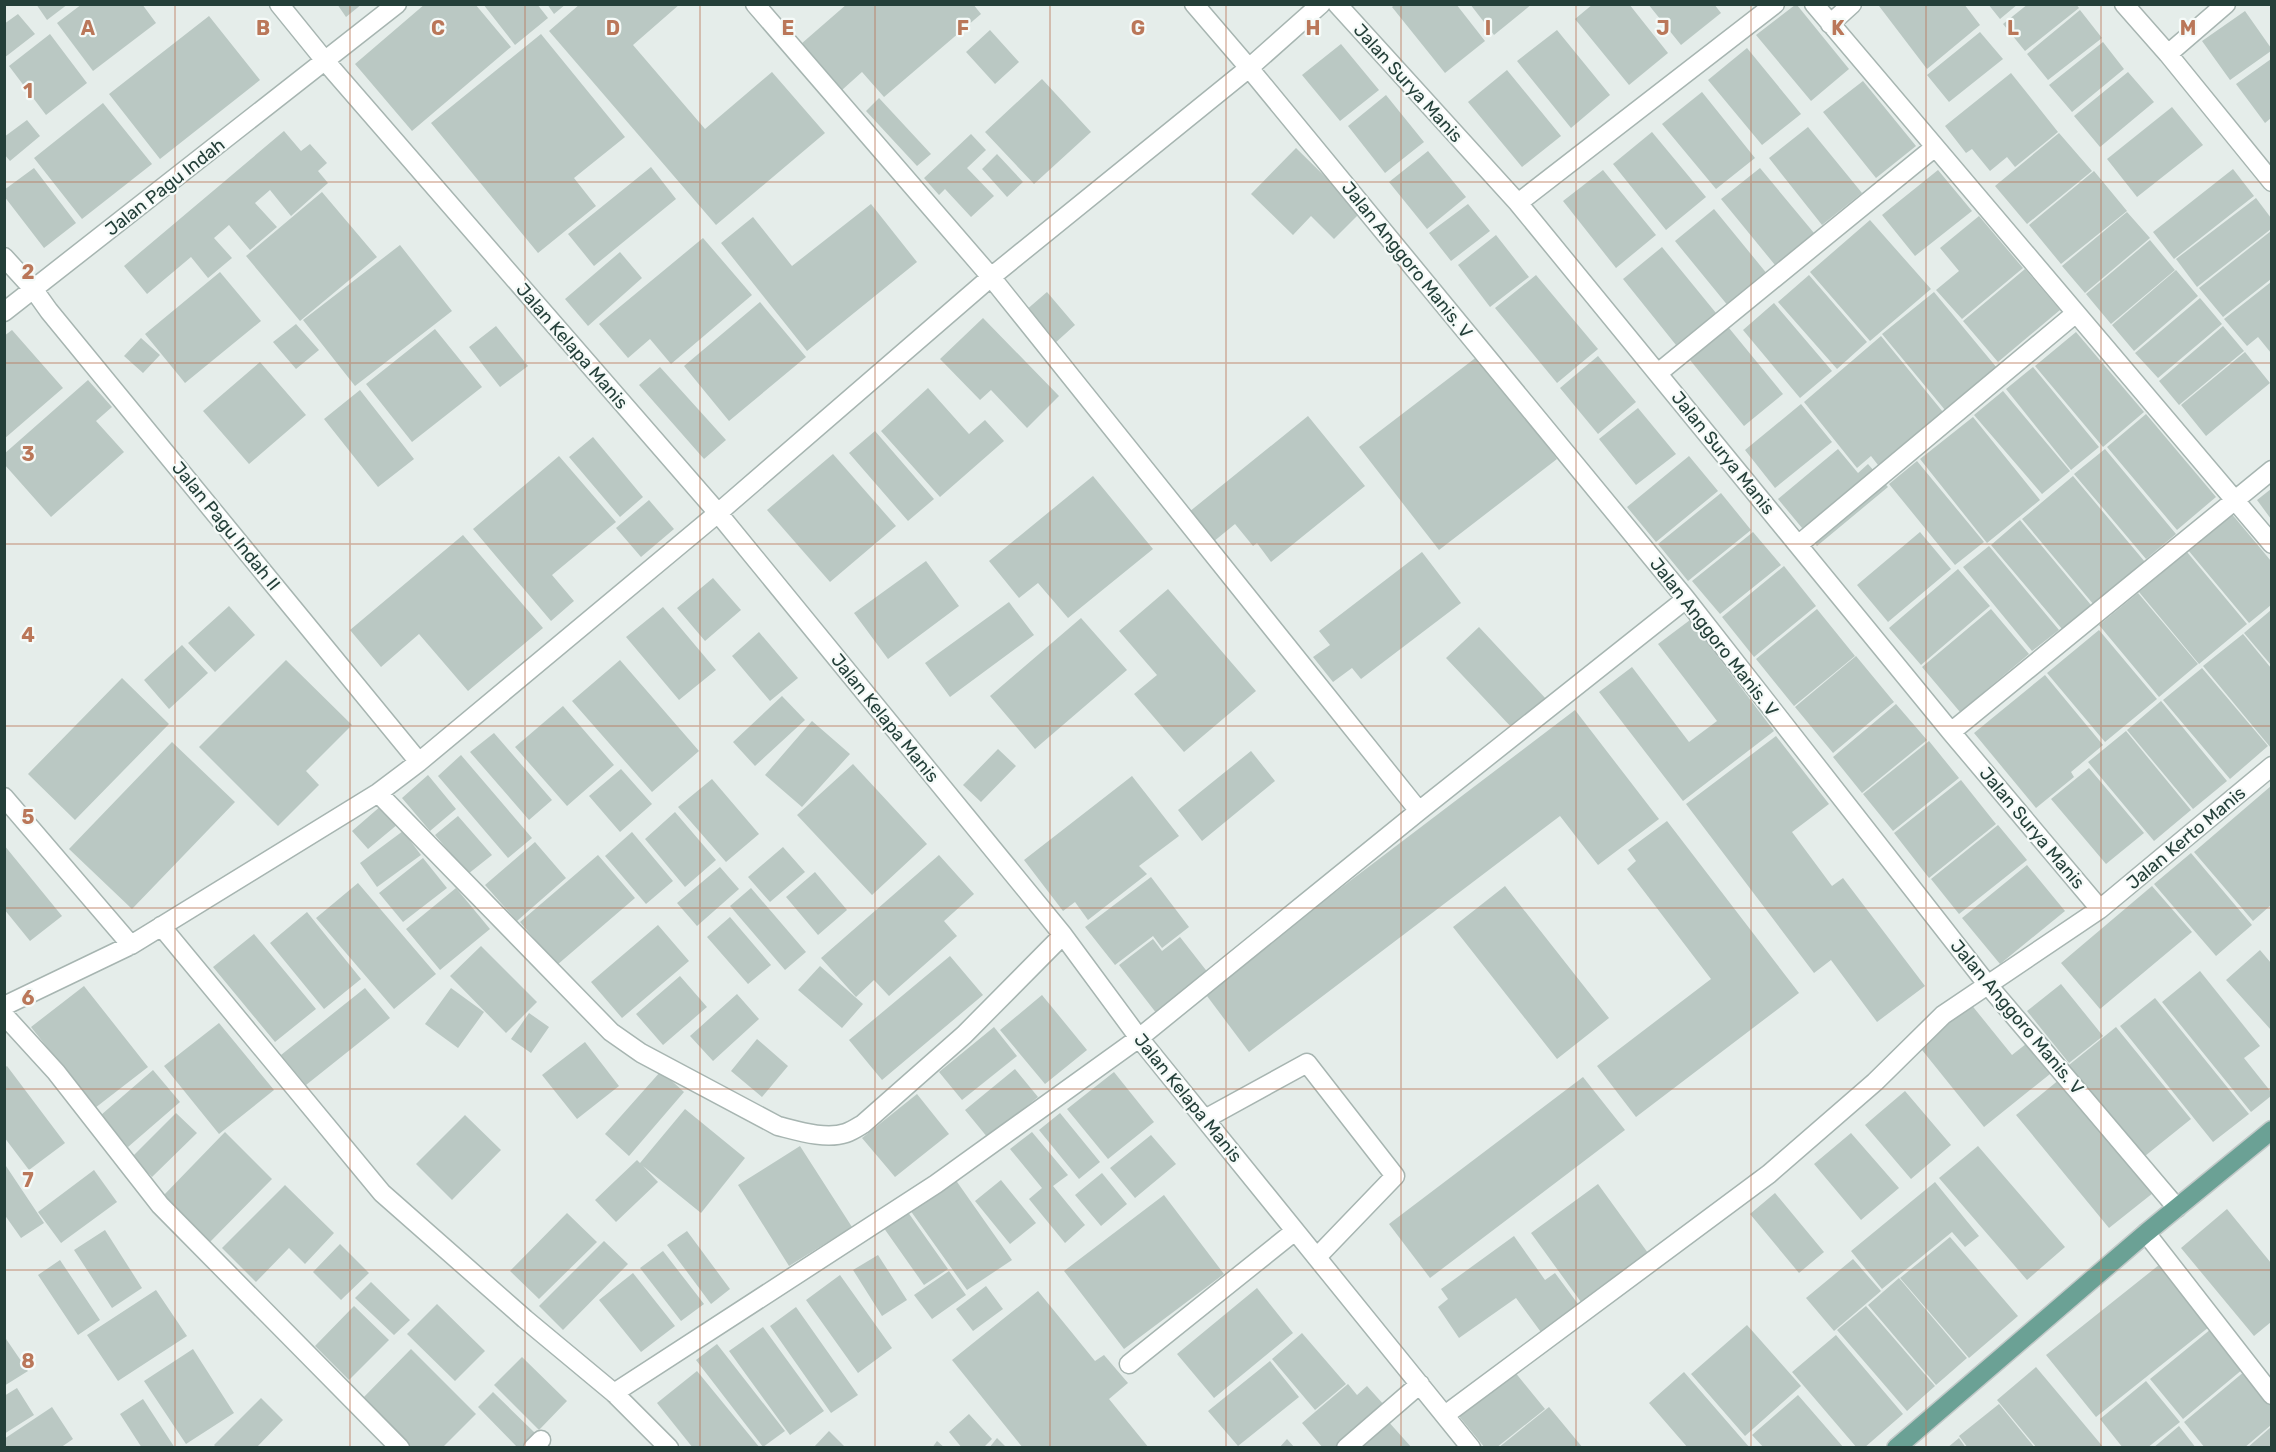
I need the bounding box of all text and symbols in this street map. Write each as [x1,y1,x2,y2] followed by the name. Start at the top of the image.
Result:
[81,16,96,40] text: A
[256,16,270,40] text: B
[431,16,445,40] text: C
[606,16,620,40] text: D
[782,16,794,40] text: E
[957,16,969,40] text: F
[1131,16,1145,40] text: G
[1306,16,1320,40] text: H
[1485,16,1491,40] text: I
[1656,16,1670,40] text: J
[1831,16,1845,40] text: K
[2007,16,2019,40] text: L
[2180,16,2196,40] text: M
[1349,19,1467,147] street label: Jalan Surya Manis
[23,79,33,103] text: 1
[101,133,229,241] street label: Jalan Pagu Indah
[1337,177,1477,343] street label: Jalan Anggoro Manis. V
[22,260,35,284] text: 2
[511,279,633,413] street label: Jalan Kelapa Manis
[1667,387,1779,519] street label: Jalan Surya Manis
[21,442,35,466] text: 3
[167,457,285,595] street label: Jalan Pagu Indah II
[1645,553,1783,721] street label: Jalan Anggoro Manis. V
[21,623,35,647] text: 4
[826,649,944,787] street label: Jalan Kelapa Manis
[1975,763,2089,893] street label: Jalan Surya Manis
[2122,782,2250,894] street label: Jalan Kerto Manis
[22,805,35,829] text: 5
[1946,935,2088,1099] street label: Jalan Anggoro Manis. V
[21,986,35,1010] text: 6
[1129,1029,1247,1167] street label: Jalan Kelapa Manis
[22,1168,34,1192] text: 7
[21,1349,35,1373] text: 8

